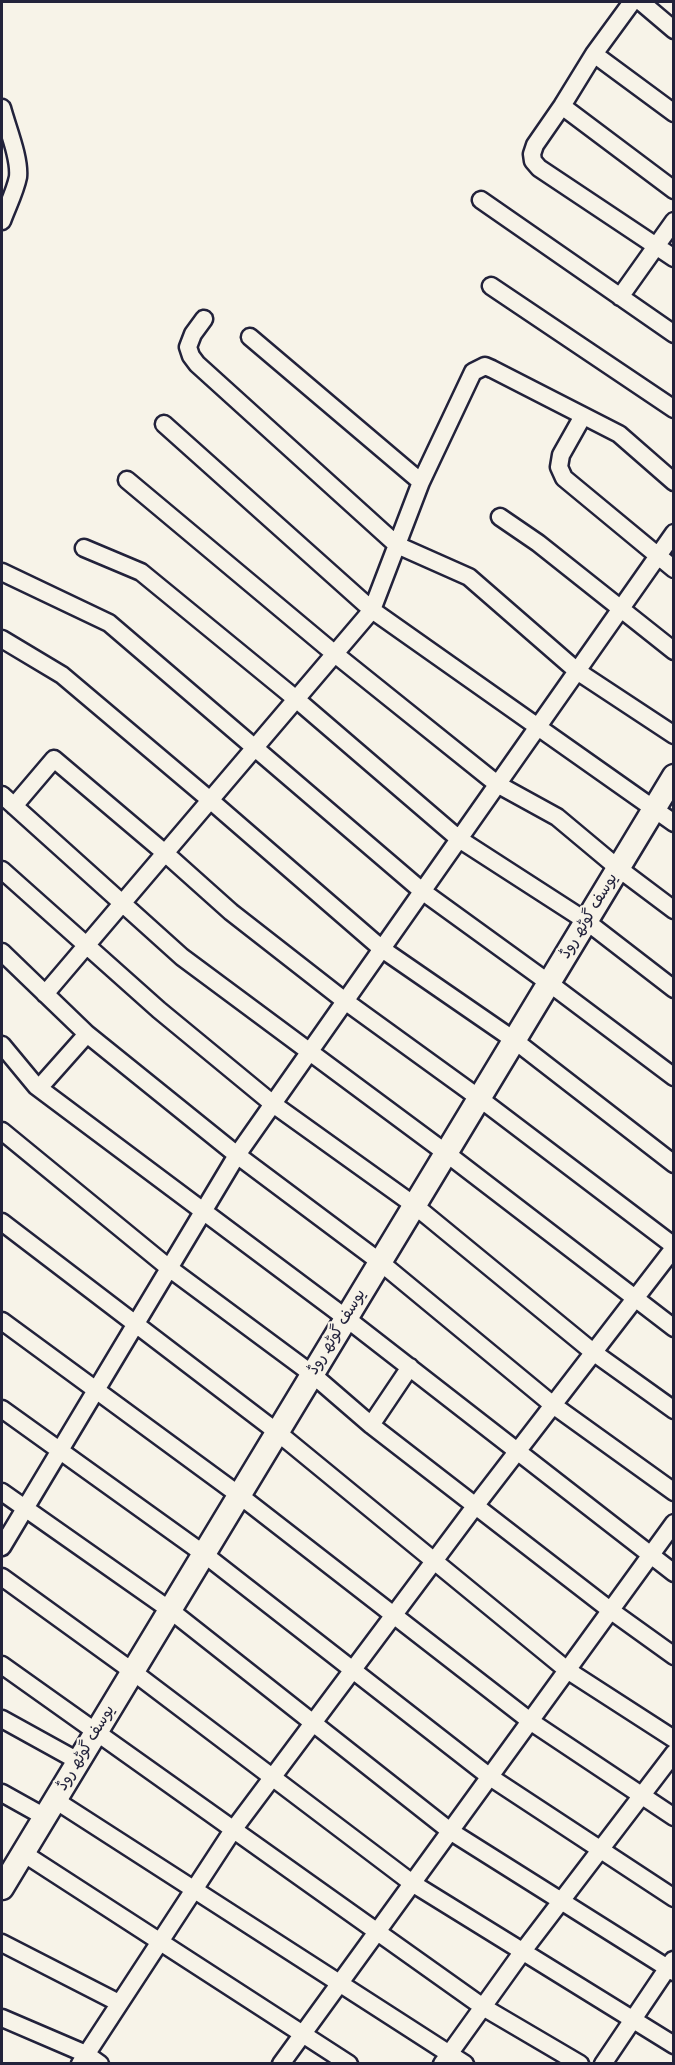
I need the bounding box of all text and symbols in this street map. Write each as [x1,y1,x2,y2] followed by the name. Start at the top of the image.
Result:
[556,870,622,962] street label: یوسف گوٹھ روڈ
[304,1286,370,1378] street label: یوسف گوٹھ روڈ
[53,1702,119,1794] street label: یوسف گوٹھ روڈ

